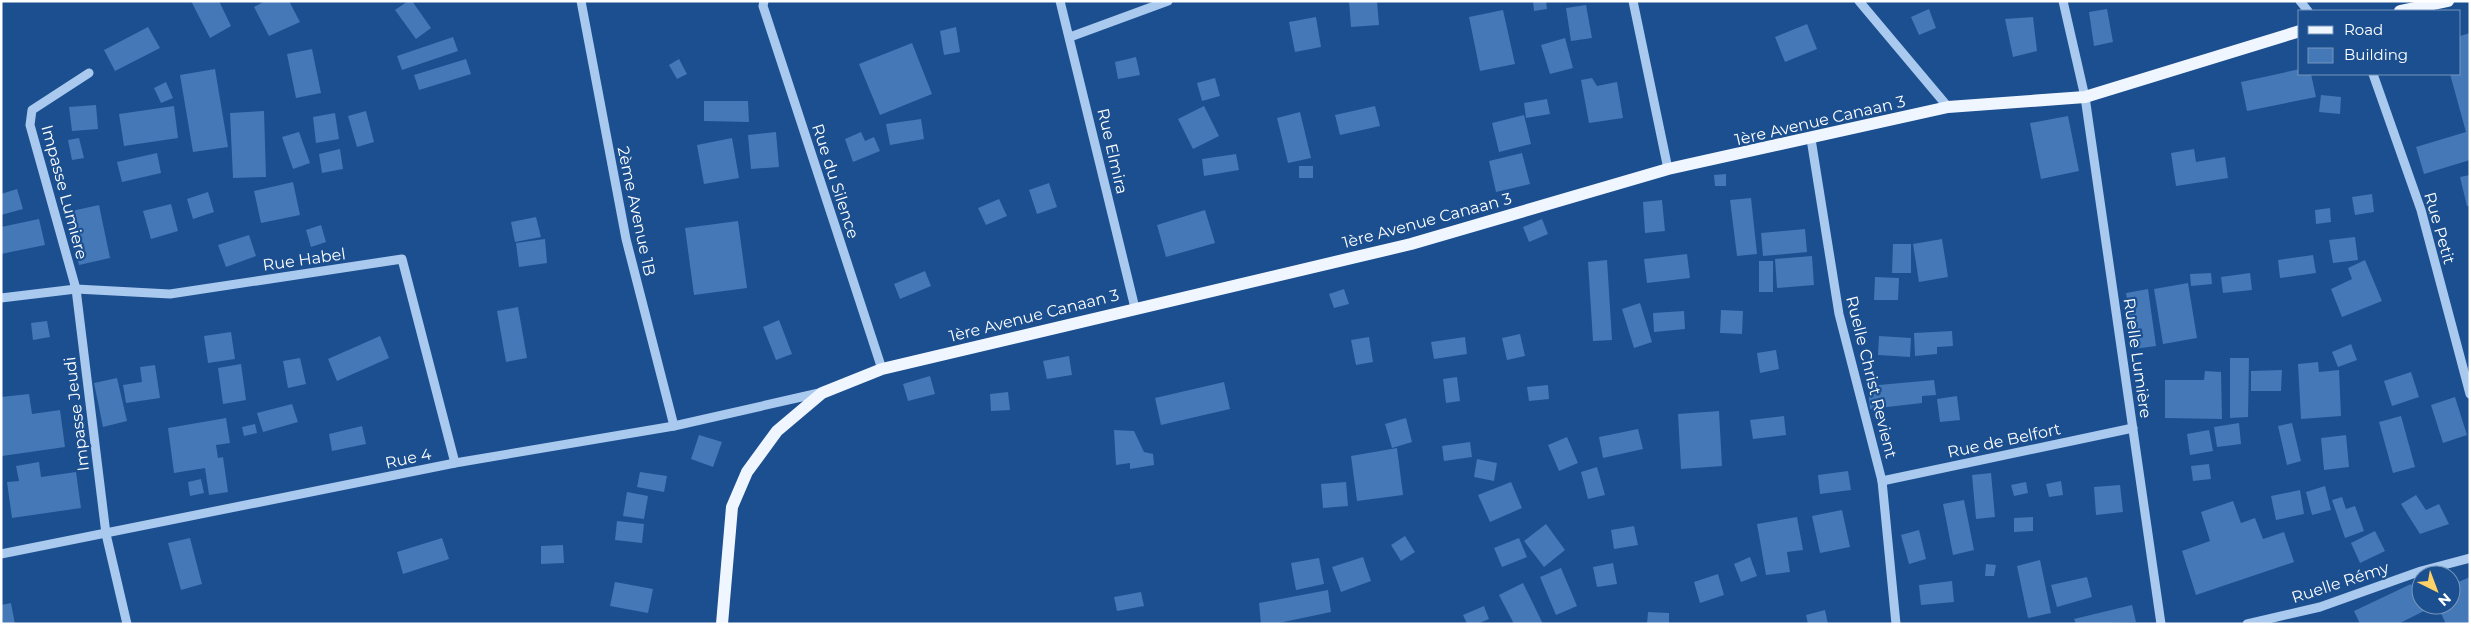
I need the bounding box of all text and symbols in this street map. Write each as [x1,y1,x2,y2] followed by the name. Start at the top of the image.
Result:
[2298,10,2461,75] legend
[2344,20,2383,39] text: Road
[2344,45,2408,64] text: Building
[1733,92,1907,149] street label: 1ère Avenue Canaan 3
[1093,106,1132,196] street label: Rue Elmira
[808,121,863,241] street label: Rue du Silence
[37,123,92,261] street label: Impasse Lumiere
[614,145,660,278] street label: 2ème Avenue 1B
[1340,189,1514,252] street label: 1ère Avenue Canaan 3
[2420,190,2459,267] street label: Rue Petit
[261,244,347,275] street label: Rue Habel
[947,285,1121,346] street label: 1ère Avenue Canaan 3
[1842,294,1901,461] street label: Ruelle Christ Revient
[2120,297,2155,419] street label: Ruelle Lumière
[60,356,93,472] street label: Impasse Jeudi
[1946,419,2063,462] street label: Rue de Belfort
[383,444,433,473] street label: Rue 4
[2289,558,2391,607] street label: Ruelle Rémy
[2411,565,2461,615] north arrow
[2434,589,2455,610] text: N

